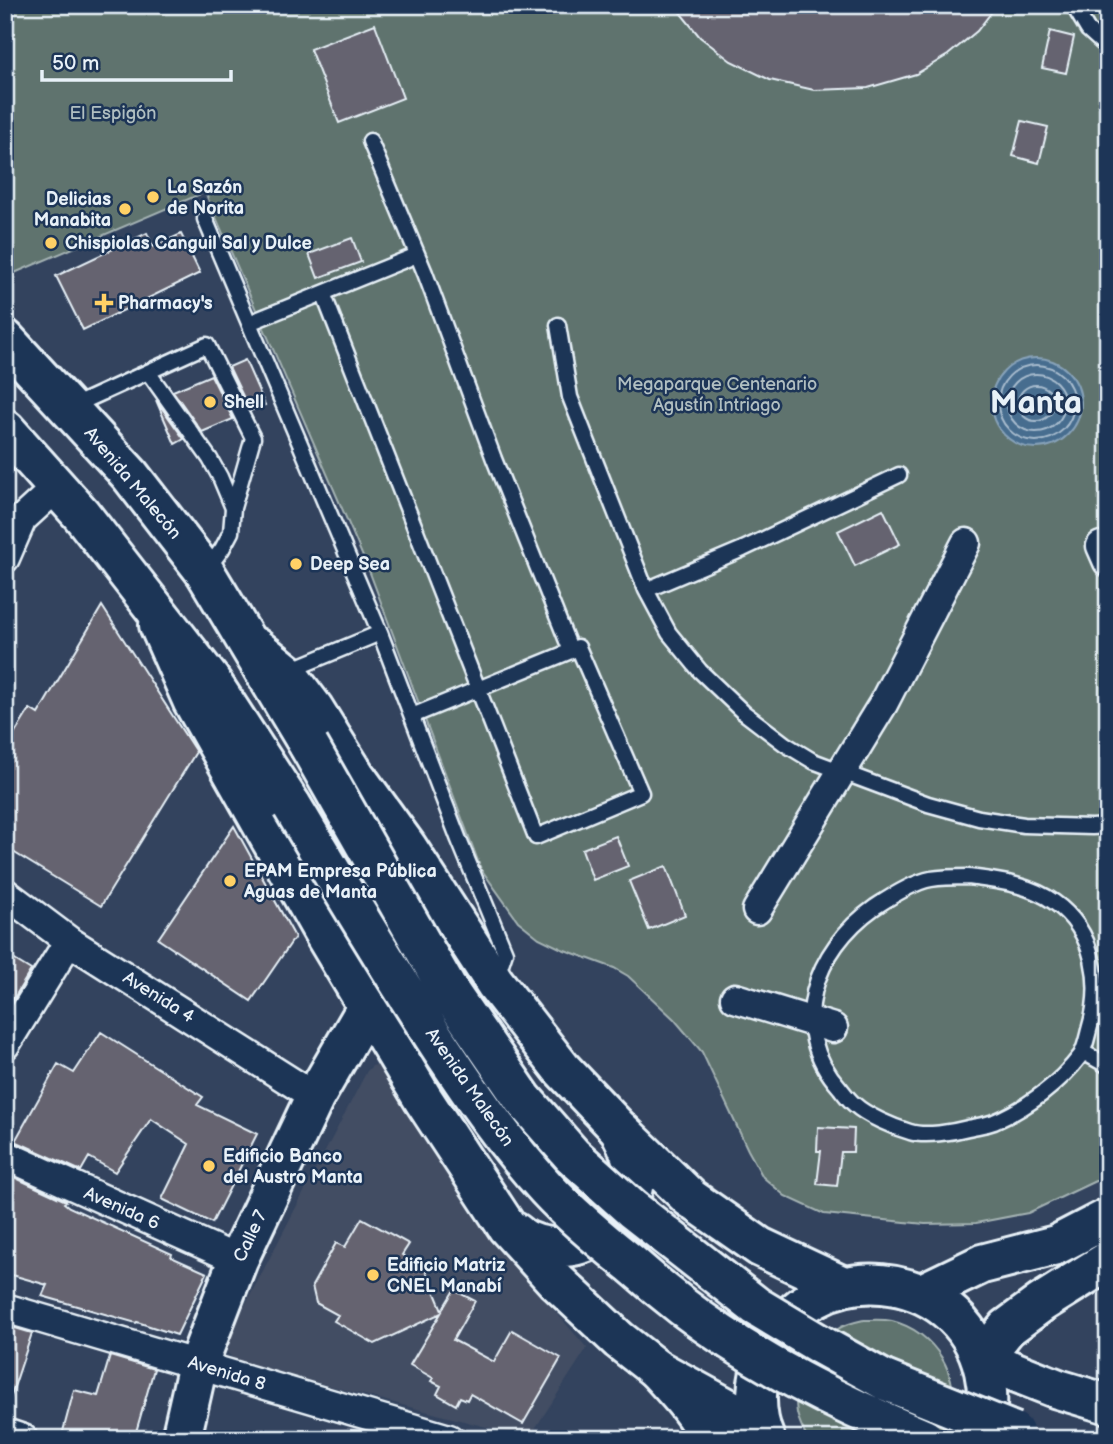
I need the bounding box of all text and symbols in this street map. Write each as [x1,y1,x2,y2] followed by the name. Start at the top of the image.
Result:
[42,38,231,82] scale bar
[52,51,99,76] text: 50 m
[70,103,157,124] park label: El Espigón
[167,177,244,219] place label: La Sazón de Norita
[34,189,111,231] place label: Delicias Manabita
[145,189,161,205] marker: La Sazón de Norita
[117,201,133,217] marker: Delicias Manabita
[65,233,312,254] place label: Chispiolas Canguil Sal y Dulce
[43,235,59,251] marker: Chispiolas Canguil Sal y Dulce
[118,293,213,314] place label: Pharmacy's
[96,295,112,311] marker: Pharmacy's
[617,374,817,416] park label: Megaparque Centenario Agustín Intriago
[990,384,1082,423] district label: Manta
[224,392,264,413] place label: Shell
[202,394,218,410] marker: Shell
[80,423,186,544] street label: Avenida Malecón
[310,554,390,575] place label: Deep Sea
[288,556,304,572] marker: Deep Sea
[243,861,437,903] place label: EPAM Empresa Pública Aguas de Manta
[222,873,238,889] marker: EPAM Empresa Pública Aguas de Manta
[119,967,198,1028] street label: Avenida 4
[421,1024,518,1151] street label: Avenida Malecón
[223,1146,363,1188] place label: Edificio Banco del Austro Manta
[201,1158,217,1174] marker: Edificio Banco del Austro Manta
[81,1183,163,1234] street label: Avenida 6
[229,1207,272,1265] street label: Calle 7
[387,1255,505,1297] place label: Edificio Matriz CNEL Manabí
[365,1267,381,1283] marker: Edificio Matriz CNEL Manabí
[186,1352,268,1395] street label: Avenida 8

